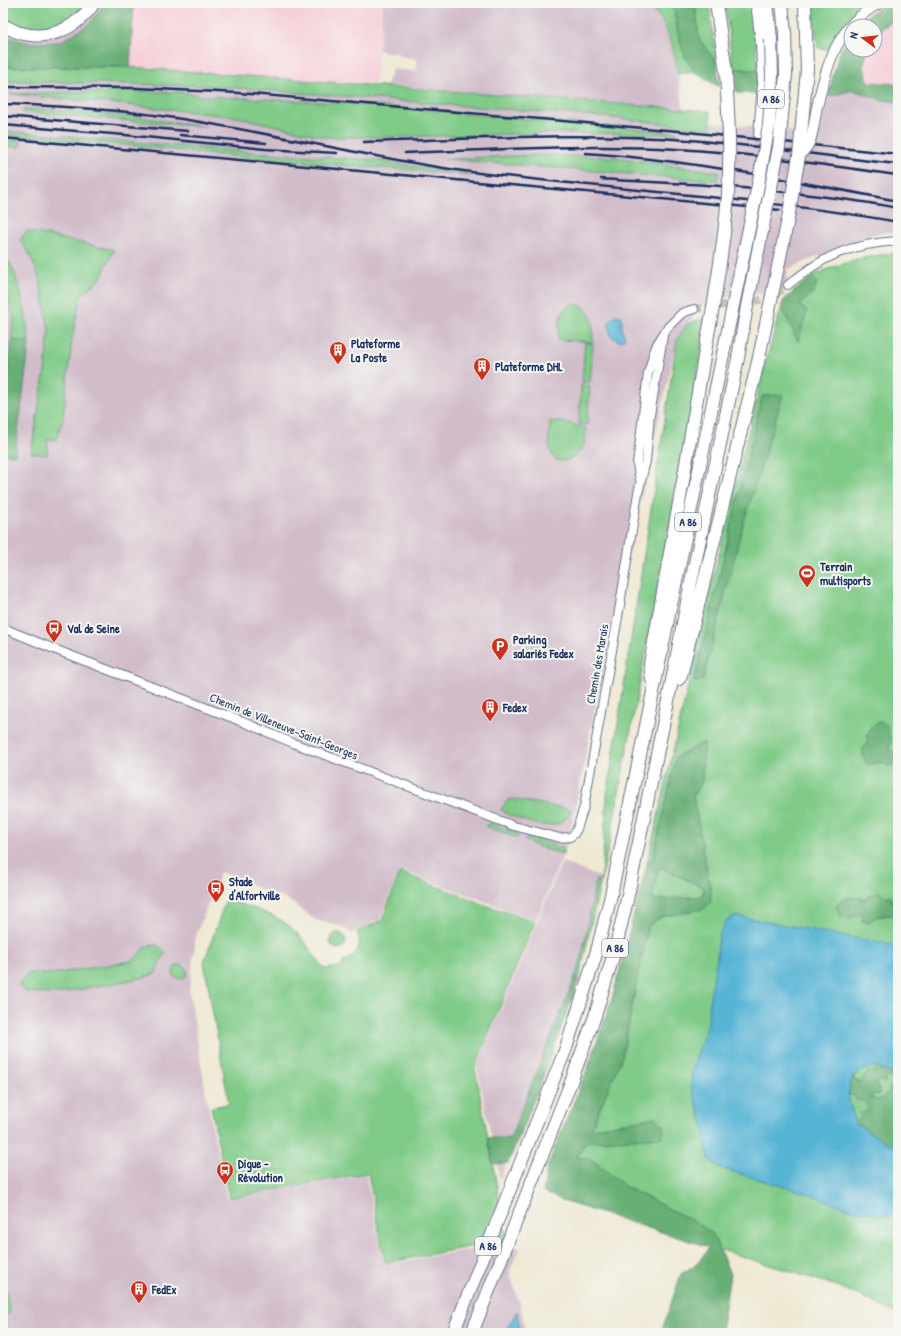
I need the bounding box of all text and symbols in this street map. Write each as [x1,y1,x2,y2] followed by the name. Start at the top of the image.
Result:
[843,18,883,58] north arrow
[846,31,861,40] text: N
[758,90,784,108] road number: A 86
[351,335,400,366] place label: Plateforme La Poste
[328,340,348,365] building icon: Plateforme La Poste
[472,356,492,381] building icon: Plateforme DHL
[495,358,563,375] place label: Plateforme DHL
[675,513,701,531] road number: A 86
[819,558,871,590] place label: Terrain multisports
[797,563,817,588] sports icon: Terrain multisports
[44,618,64,643] bus stop icon: Val de Seine
[67,620,120,637] place label: Val de Seine
[582,622,612,705] street label: Chemin des Marais
[513,631,574,662] place label: Parking salariés Fedex
[490,636,510,661] parking icon: Parking salariés Fedex
[207,688,361,764] street label: Chemin de Villeneuve-Saint-Georges
[480,697,500,722] building icon: Fedex
[502,699,528,716] place label: Fedex
[229,873,280,904] place label: Stade d'Alfortville
[206,878,226,903] bus stop icon: Stade d'Alfortville
[602,939,628,957] road number: A 86
[238,1155,284,1186] place label: Digue - Révolution
[215,1160,235,1185] bus stop icon: Digue - Révolution
[475,1237,501,1255] road number: A 86
[129,1279,149,1304] building icon: FedEx
[151,1281,177,1298] place label: FedEx

